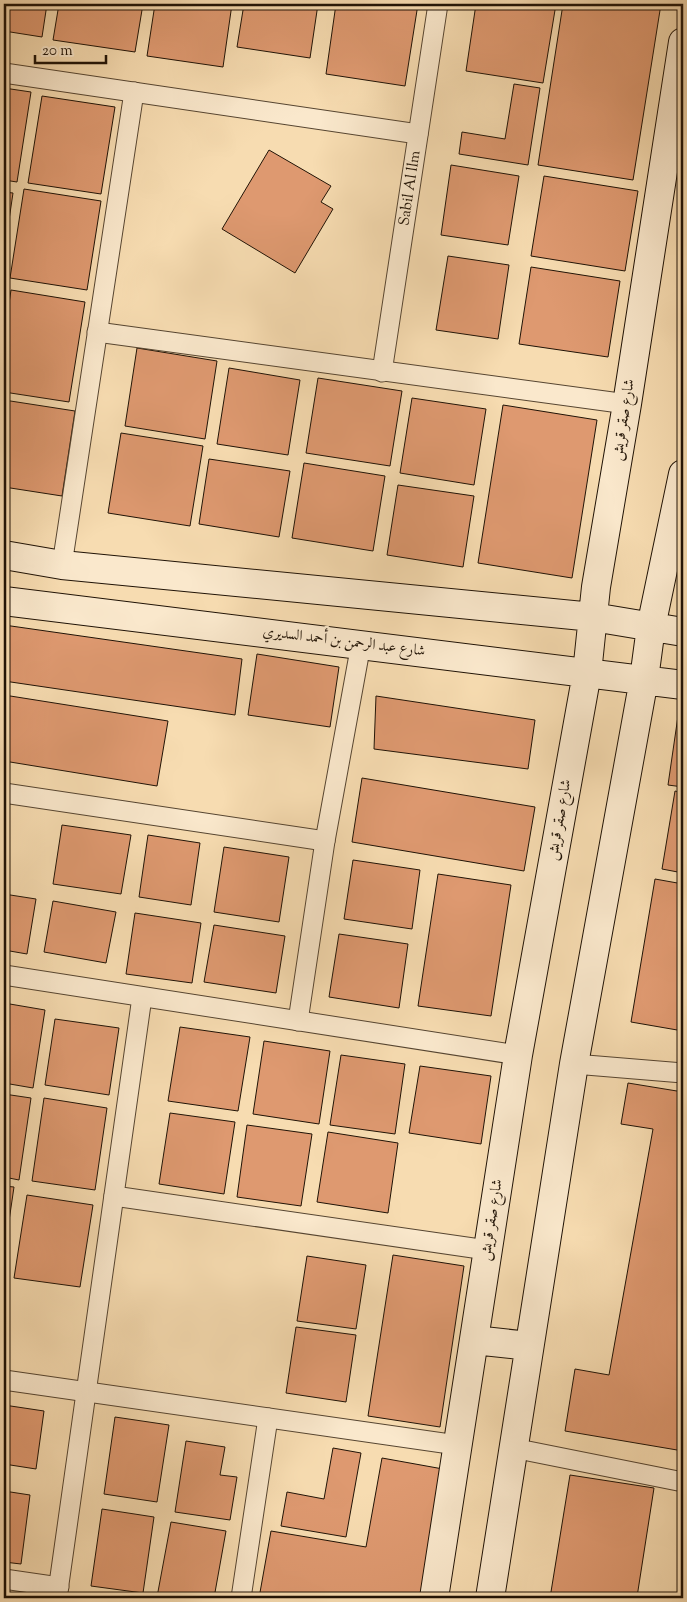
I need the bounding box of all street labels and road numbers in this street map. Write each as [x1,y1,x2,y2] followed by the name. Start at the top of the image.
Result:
[394,148,426,227] street label: Sabil Al llm
[607,378,642,462] street label: شارع صقر قريش
[261,620,427,663] street label: شارع عبد الرحمن بن أحمد السديري
[543,778,578,862] street label: شارع صقر قريش
[475,1178,510,1262] street label: شارع صقر قريش

